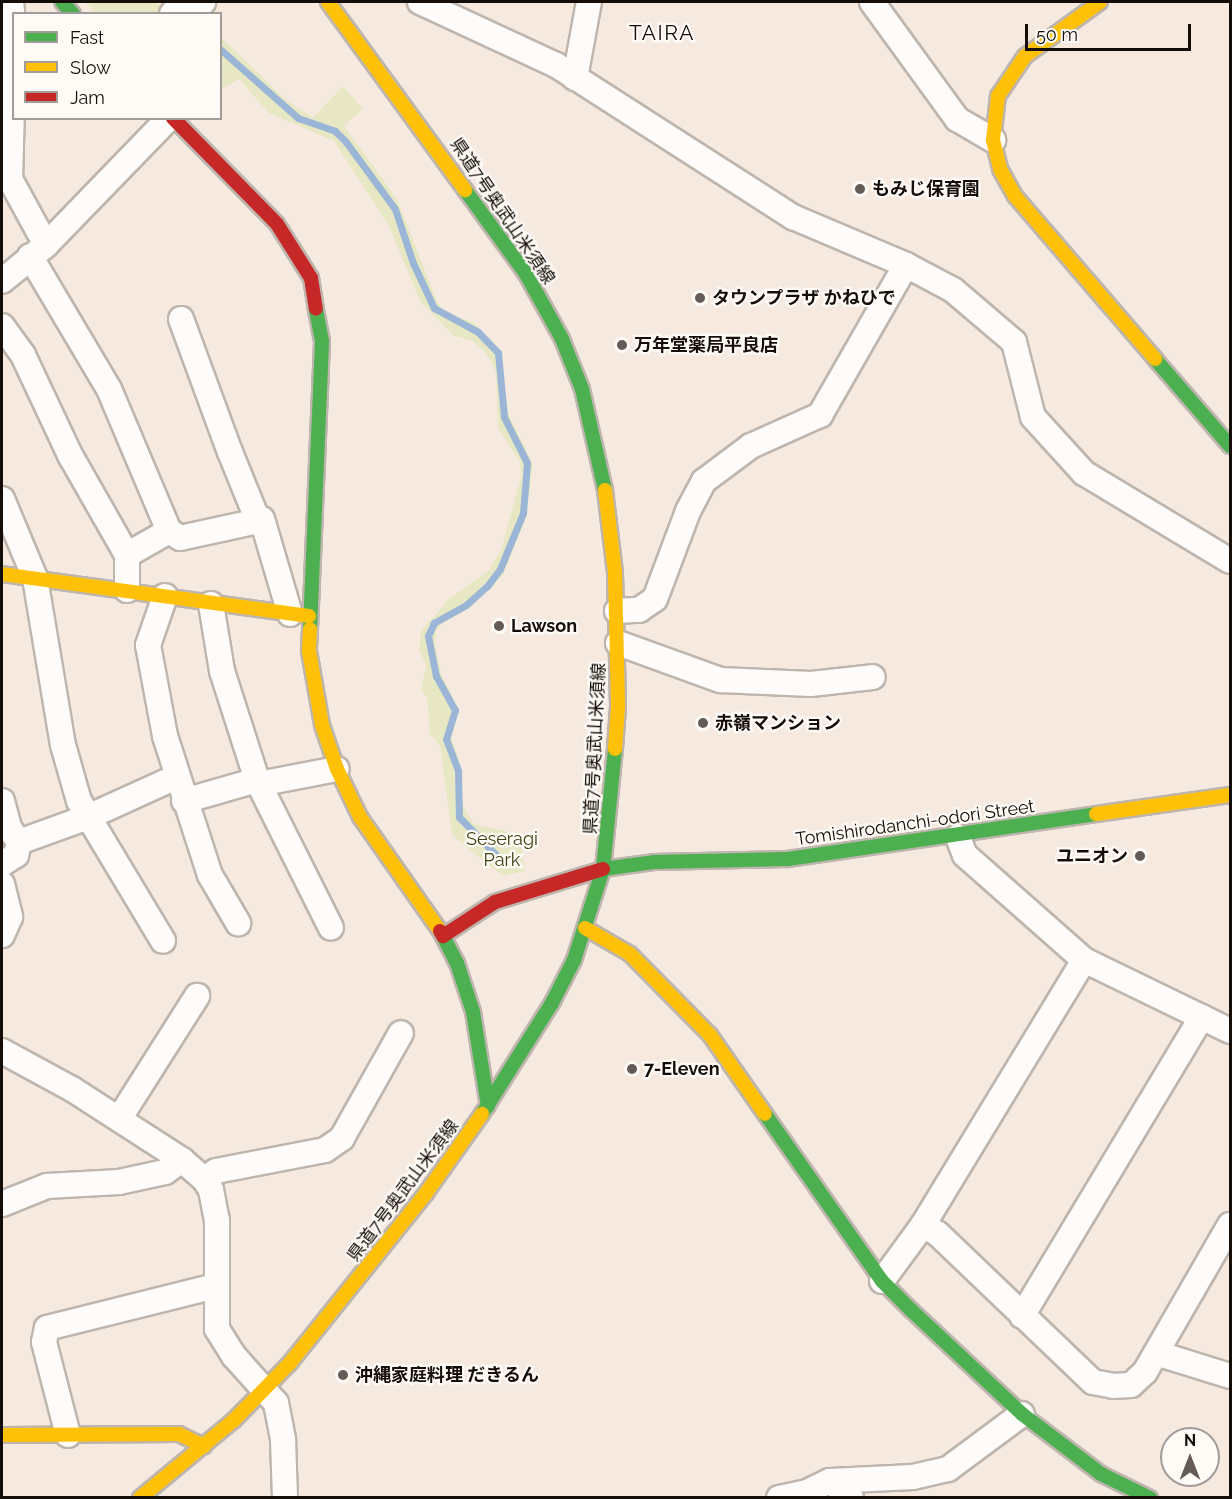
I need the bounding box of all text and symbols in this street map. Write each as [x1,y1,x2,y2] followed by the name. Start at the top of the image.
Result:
[12,12,222,120] legend
[1028,12,1194,50] scale bar
[629,20,695,46] district label: TAIRA
[1036,24,1078,45] text: 50 m
[70,27,104,48] text: Fast
[70,57,111,78] text: Slow
[70,87,105,108] text: Jam
[445,134,559,288] street label: 県道7号奥武山米須線
[872,178,980,200] place label: もみじ保育園
[853,182,867,196] marker: もみじ保育園
[712,287,896,309] place label: タウンプラザ かねひで
[693,291,707,305] marker: タウンプラザ かねひで
[634,334,778,356] place label: 万年堂薬局平良店
[615,338,629,352] marker: 万年堂薬局平良店
[511,615,577,637] place label: Lawson
[492,619,506,633] marker: Lawson
[580,663,610,835] street label: 県道7号奥武山米須線
[715,712,841,734] place label: 赤嶺マンション
[696,716,710,730] marker: 赤嶺マンション
[794,796,1036,850] street label: Tomishirodanchi-odori Street
[466,829,538,872] park label: Seseragi Park
[1056,845,1128,867] place label: ユニオン
[1133,849,1147,863] marker: ユニオン
[644,1058,720,1080] place label: 7-Eleven
[625,1062,639,1076] marker: 7-Eleven
[343,1116,463,1266] street label: 県道7号奥武山米須線
[355,1364,539,1386] place label: 沖縄家庭料理 だきるん
[336,1368,350,1382] marker: 沖縄家庭料理 だきるん
[1160,1427,1220,1487] north arrow
[1184,1431,1196,1450] text: N

